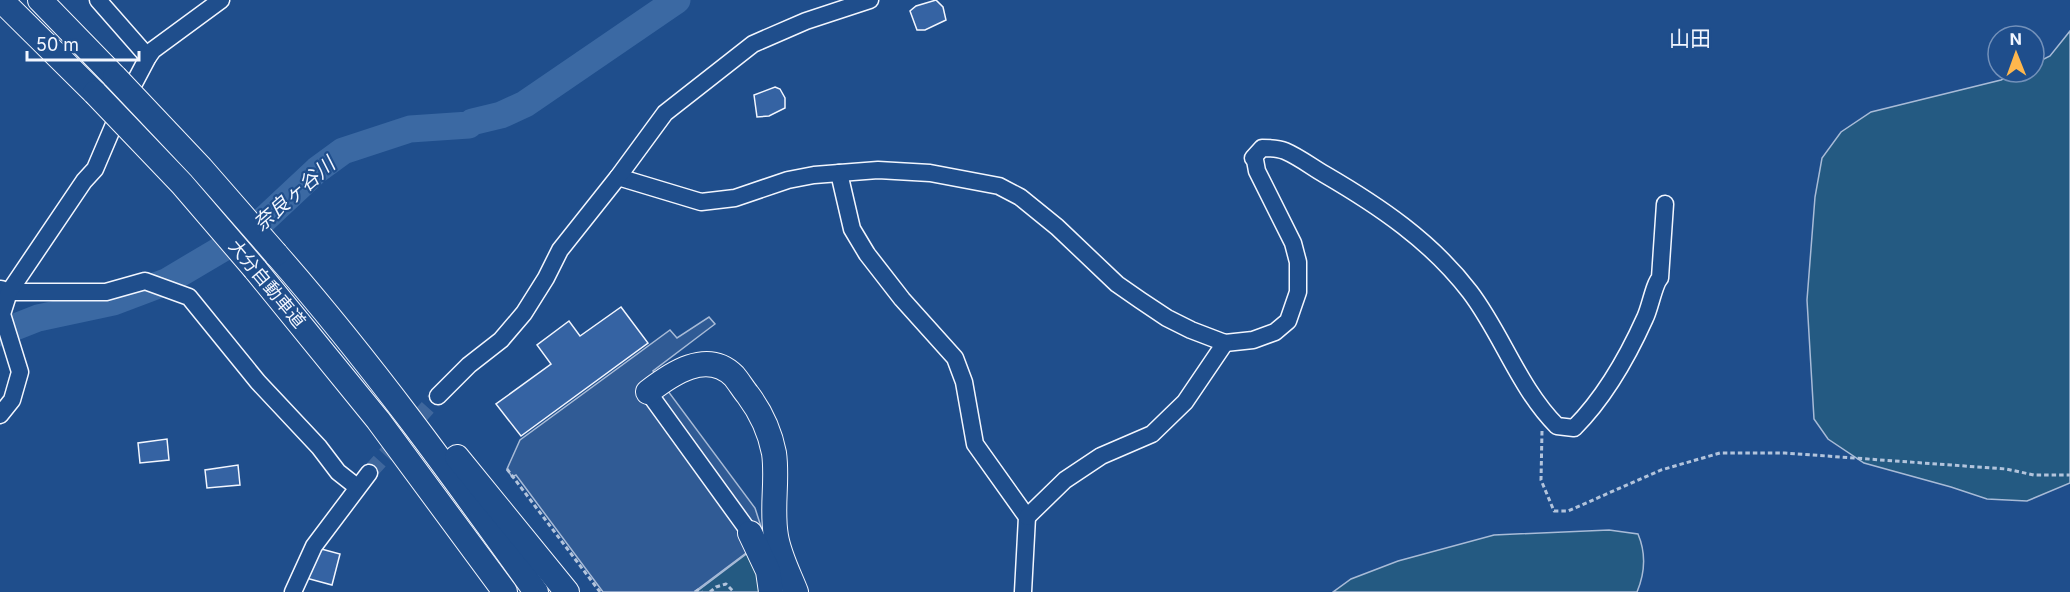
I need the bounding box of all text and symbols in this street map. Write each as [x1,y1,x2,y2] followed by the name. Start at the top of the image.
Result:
[27,24,140,62] scale bar
[1986,24,2046,84] north arrow
[1669,26,1711,51] district label: 山田
[2009,29,2022,49] text: N
[36,34,79,55] text: 50 m
[248,151,341,236] water label: 奈良ヶ谷川
[225,236,310,332] street label: 大分自動車道

